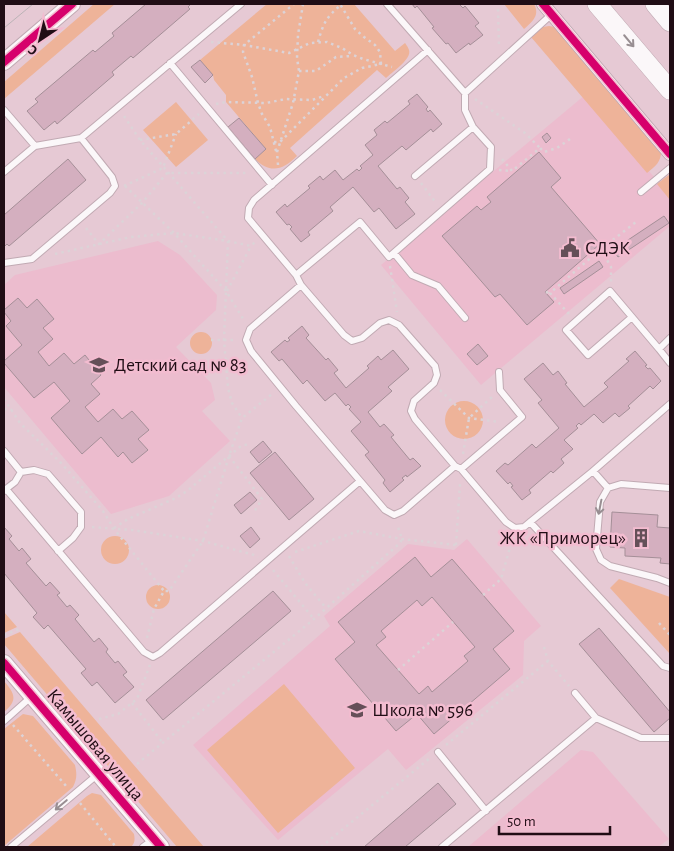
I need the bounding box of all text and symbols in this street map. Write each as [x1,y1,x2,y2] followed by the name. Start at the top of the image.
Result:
[15,15,65,65] north arrow
[623,34,634,47] one-way arrow
[26,42,40,58] text: С
[559,237,581,259] public building icon: СДЭК
[585,239,630,258] place label: СДЭК
[88,354,110,376] school or university icon: Детский сад № 83
[114,356,246,375] place label: Детский сад № 83
[595,498,605,514] one-way arrow
[630,527,652,549] building icon: ЖК «Приморец»
[500,529,626,548] place label: ЖК «Приморец»
[43,685,147,805] street label: Камышовая улица
[346,699,368,721] school or university icon: Школа № 596
[372,701,473,720] place label: Школа № 596
[55,800,68,811] one-way arrow
[499,804,610,836] scale bar
[507,814,536,829] text: 50 m

